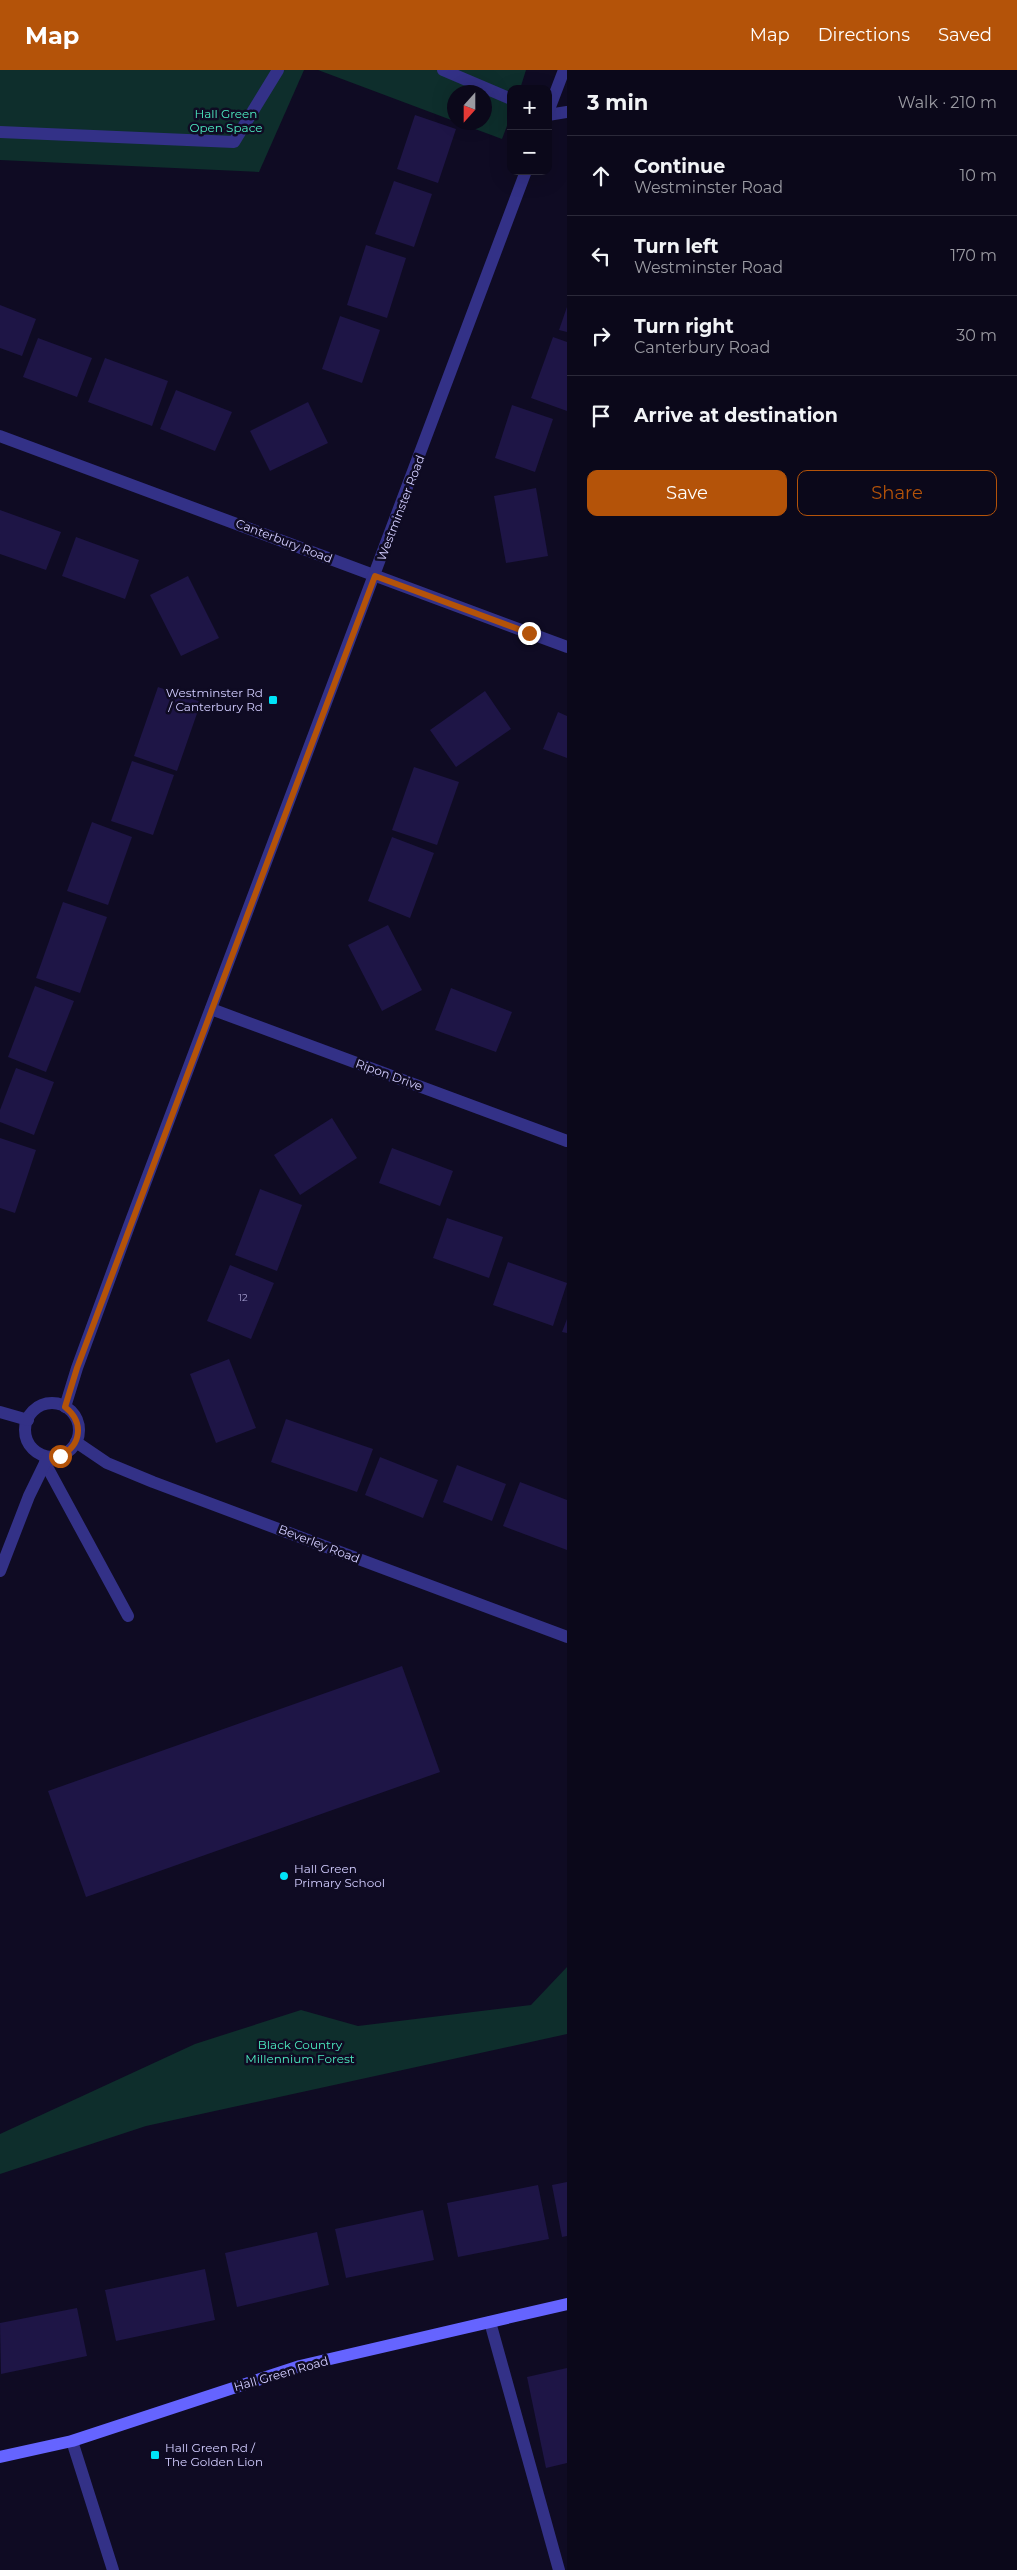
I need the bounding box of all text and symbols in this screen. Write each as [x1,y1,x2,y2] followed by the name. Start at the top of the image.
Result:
[25,21,79,50] text: Map
[750,24,790,46] text: Map
[818,24,910,46] text: Directions
[938,24,992,46] text: Saved
[447,85,492,130] north arrow
[507,85,552,175] map controls
[507,85,552,130] button: +
[587,90,648,115] text: 3 min
[898,93,997,112] text: Walk · 210 m
[189,106,263,135] park label: Hall Green Open Space
[507,130,552,175] button: −
[634,155,725,178] text: Continue
[587,162,615,190] icon: ahead
[959,166,997,185] text: 10 m
[634,178,783,197] text: Westminster Road
[634,235,719,258] text: Turn left
[587,242,615,270] icon: left
[950,246,997,265] text: 170 m
[634,258,783,277] text: Westminster Road
[634,315,734,338] text: Turn right
[587,322,615,350] icon: right
[956,326,997,345] text: 30 m
[634,338,770,357] text: Canterbury Road
[587,402,615,430] icon: arrive
[634,404,838,427] text: Arrive at destination
[373,453,428,563] street label: Westminster Road
[587,470,787,516] button: Save
[797,470,997,516] button: Share
[234,515,335,566] street label: Canterbury Road
[518,622,541,645] route end
[166,685,263,714] place label: Westminster Rd / Canterbury Rd
[267,694,279,706] marker: Westminster Rd / Canterbury Rd
[354,1055,425,1094] street label: Ripon Drive
[238,1291,248,1304] house number: 12
[49,1445,72,1468] route start
[276,1521,362,1566] street label: Beverley Road
[294,1861,385,1890] place label: Hall Green Primary School
[278,1870,290,1882] marker: Hall Green Primary School
[245,2037,355,2066] park label: Black Country Millennium Forest
[232,2353,330,2394] street label: Hall Green Road
[165,2440,263,2469] place label: Hall Green Rd / The Golden Lion
[149,2449,161,2461] marker: Hall Green Rd / The Golden Lion

